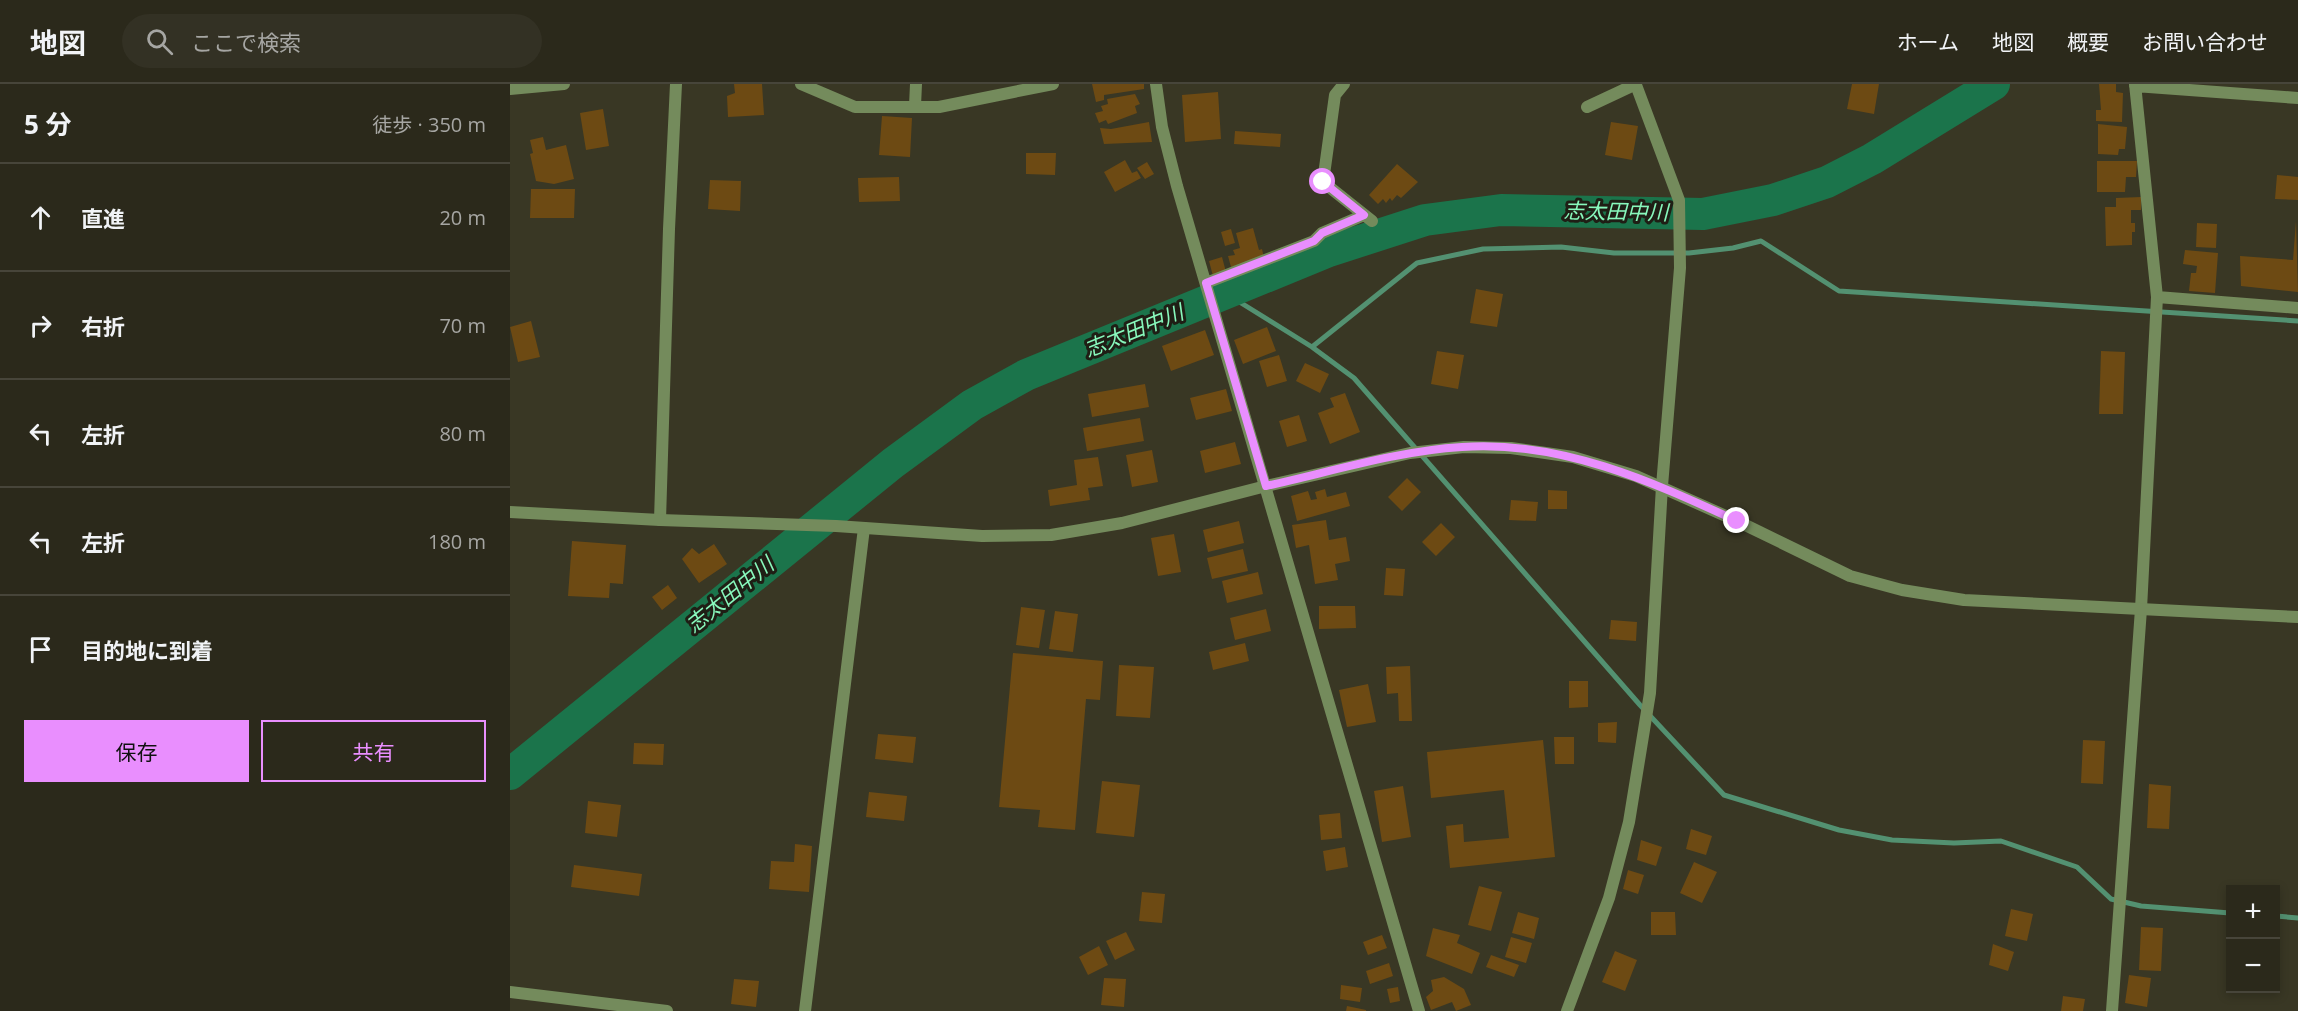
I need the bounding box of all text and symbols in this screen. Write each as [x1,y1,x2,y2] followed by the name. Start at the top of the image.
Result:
[122,14,542,68] search box
[30,23,86,61] text: 地図
[143,25,176,58] icon: search
[191,27,301,57] text: ここで検索
[1897,28,1959,56] text: ホーム
[1992,28,2034,56] text: 地図
[2067,28,2109,56] text: 概要
[2142,28,2268,56] text: お問い合わせ
[24,106,72,142] text: 5 分
[372,111,486,138] text: 徒歩 · 350 m
[1309,168,1335,194] route start
[1563,196,1671,226] water label: 志太田中川
[24,201,57,234] icon: ahead
[81,203,125,233] text: 直進
[439,204,486,231] text: 20 m
[1080,297,1189,363] water label: 志太田中川
[24,309,57,342] icon: right
[81,311,125,341] text: 右折
[439,312,486,339] text: 70 m
[24,417,57,450] icon: left
[81,419,125,449] text: 左折
[439,420,486,447] text: 80 m
[1723,507,1749,533] route end
[24,525,57,558] icon: left
[81,527,125,557] text: 左折
[428,528,486,555] text: 180 m
[680,549,781,638] water label: 志太田中川
[24,633,57,666] icon: arrive
[81,635,213,665] text: 目的地に到着
[24,720,249,782] button: 保存
[261,720,486,782] button: 共有
[2226,885,2280,993] map controls
[2226,885,2280,939] button: +
[2226,939,2280,993] button: −

